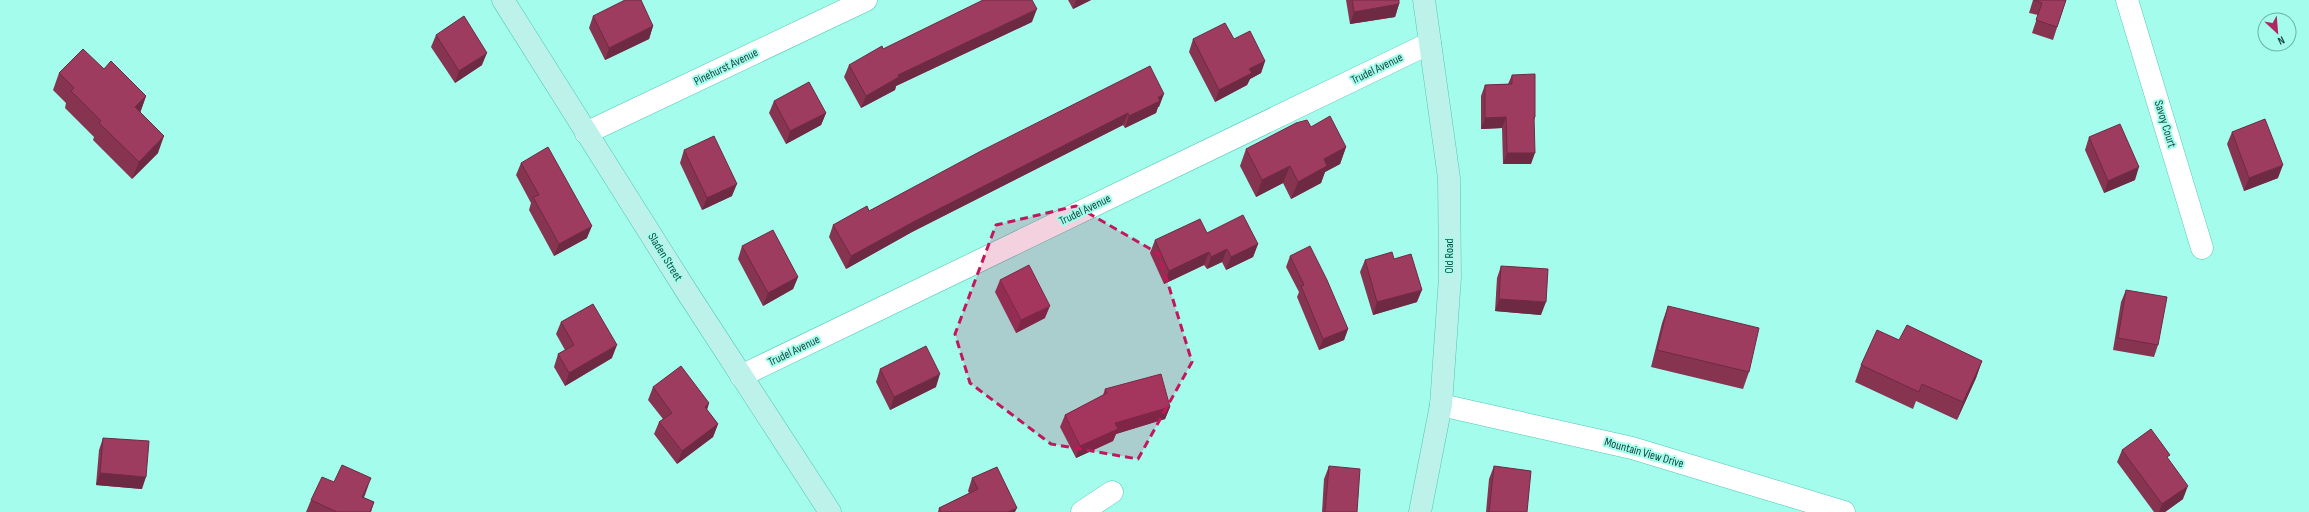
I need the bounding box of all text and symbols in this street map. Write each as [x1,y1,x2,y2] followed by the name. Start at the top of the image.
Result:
[2257,12,2297,52] north arrow
[2276,33,2287,48] text: N
[691,45,761,89] street label: Pinehurst Avenue
[1349,50,1405,88] street label: Trudel Avenue
[2151,99,2179,150] street label: Savoy Court
[1057,191,1113,229] street label: Trudel Avenue
[644,230,686,284] street label: Sladen Street
[1442,238,1457,274] street label: Old Road
[766,332,822,370] street label: Trudel Avenue
[1603,435,1686,472] street label: Mountain View Drive

